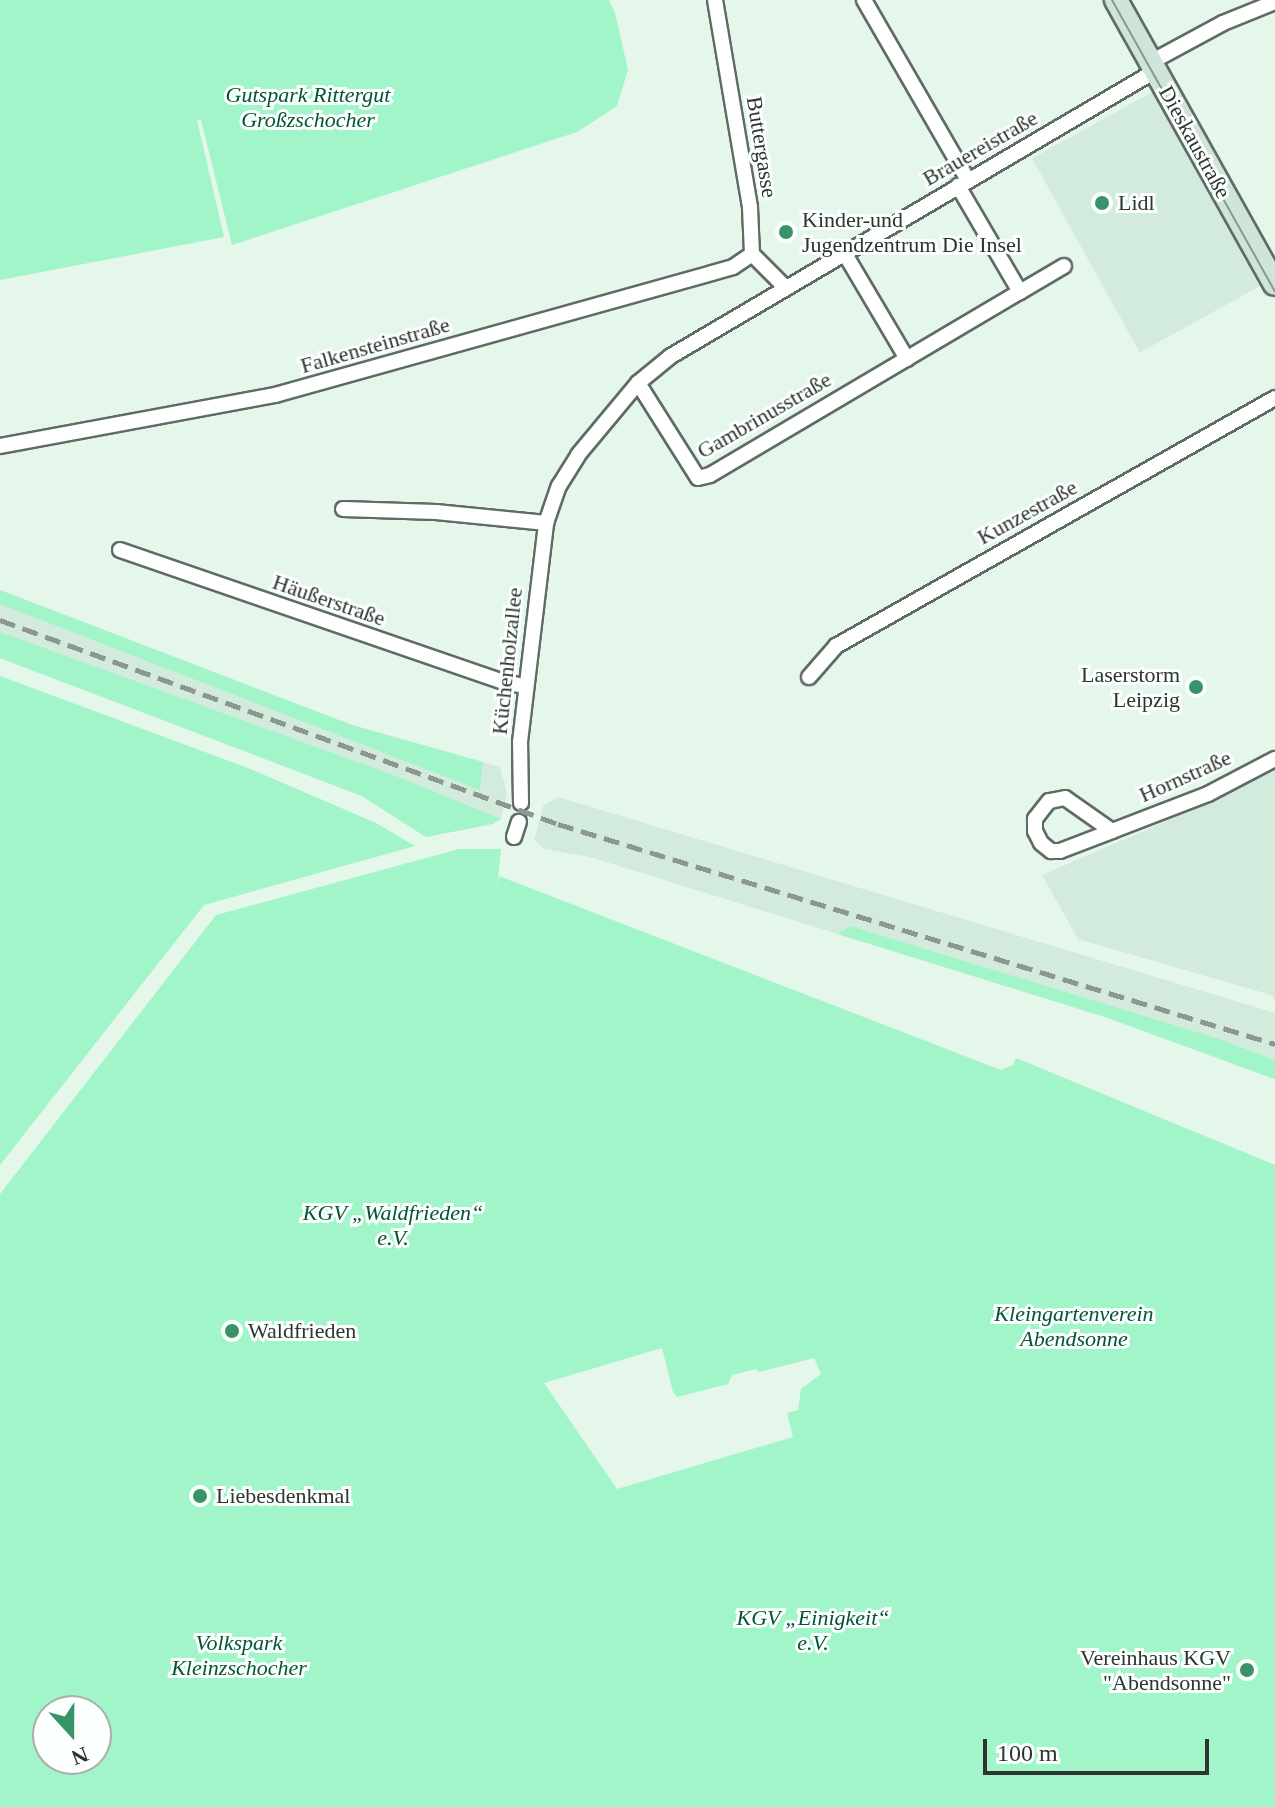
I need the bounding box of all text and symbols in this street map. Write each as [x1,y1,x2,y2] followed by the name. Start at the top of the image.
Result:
[226,81,390,132] park label: Gutspark Rittergut Großzschocher
[1153,81,1237,203] street label: Dieskaustraße
[741,94,783,200] street label: Buttergasse
[918,105,1042,191] street label: Brauereistraße
[1118,190,1155,216] place label: Lidl
[1093,194,1111,212] marker: Lidl
[802,206,1022,258] place label: Kinder-und Jugendzentrum Die Insel
[777,223,795,241] marker: Kinder-und Jugendzentrum Die Insel
[297,311,453,379] street label: Falkensteinstraße
[692,366,836,464] street label: Gambrinusstraße
[973,474,1081,550] street label: Kunzestraße
[269,568,389,632] street label: Häußerstraße
[486,586,528,736] street label: Küchenholzallee
[1081,661,1180,712] place label: Laserstorm Leipzig
[1187,678,1205,696] marker: Laserstorm Leipzig
[1135,744,1235,808] street label: Hornstraße
[303,1199,483,1250] park label: KGV „Waldfrieden“ e.V.
[994,1300,1154,1352] park label: Kleingartenverein Abendsonne
[248,1318,356,1344] place label: Waldfrieden
[223,1322,241,1340] marker: Waldfrieden
[216,1483,350,1509] place label: Liebesdenkmal
[191,1487,209,1505] marker: Liebesdenkmal
[736,1604,890,1656] park label: KGV „Einigkeit“ e.V.
[171,1629,307,1680] park label: Volkspark Kleinzschocher
[1080,1644,1231,1696] place label: Vereinhaus KGV "Abendsonne"
[1238,1661,1256,1679] marker: Vereinhaus KGV "Abendsonne"
[32,1695,112,1775] north arrow
[987,1723,1213,1773] scale bar
[997,1740,1058,1766] text: 100 m
[68,1741,92,1771] text: N

